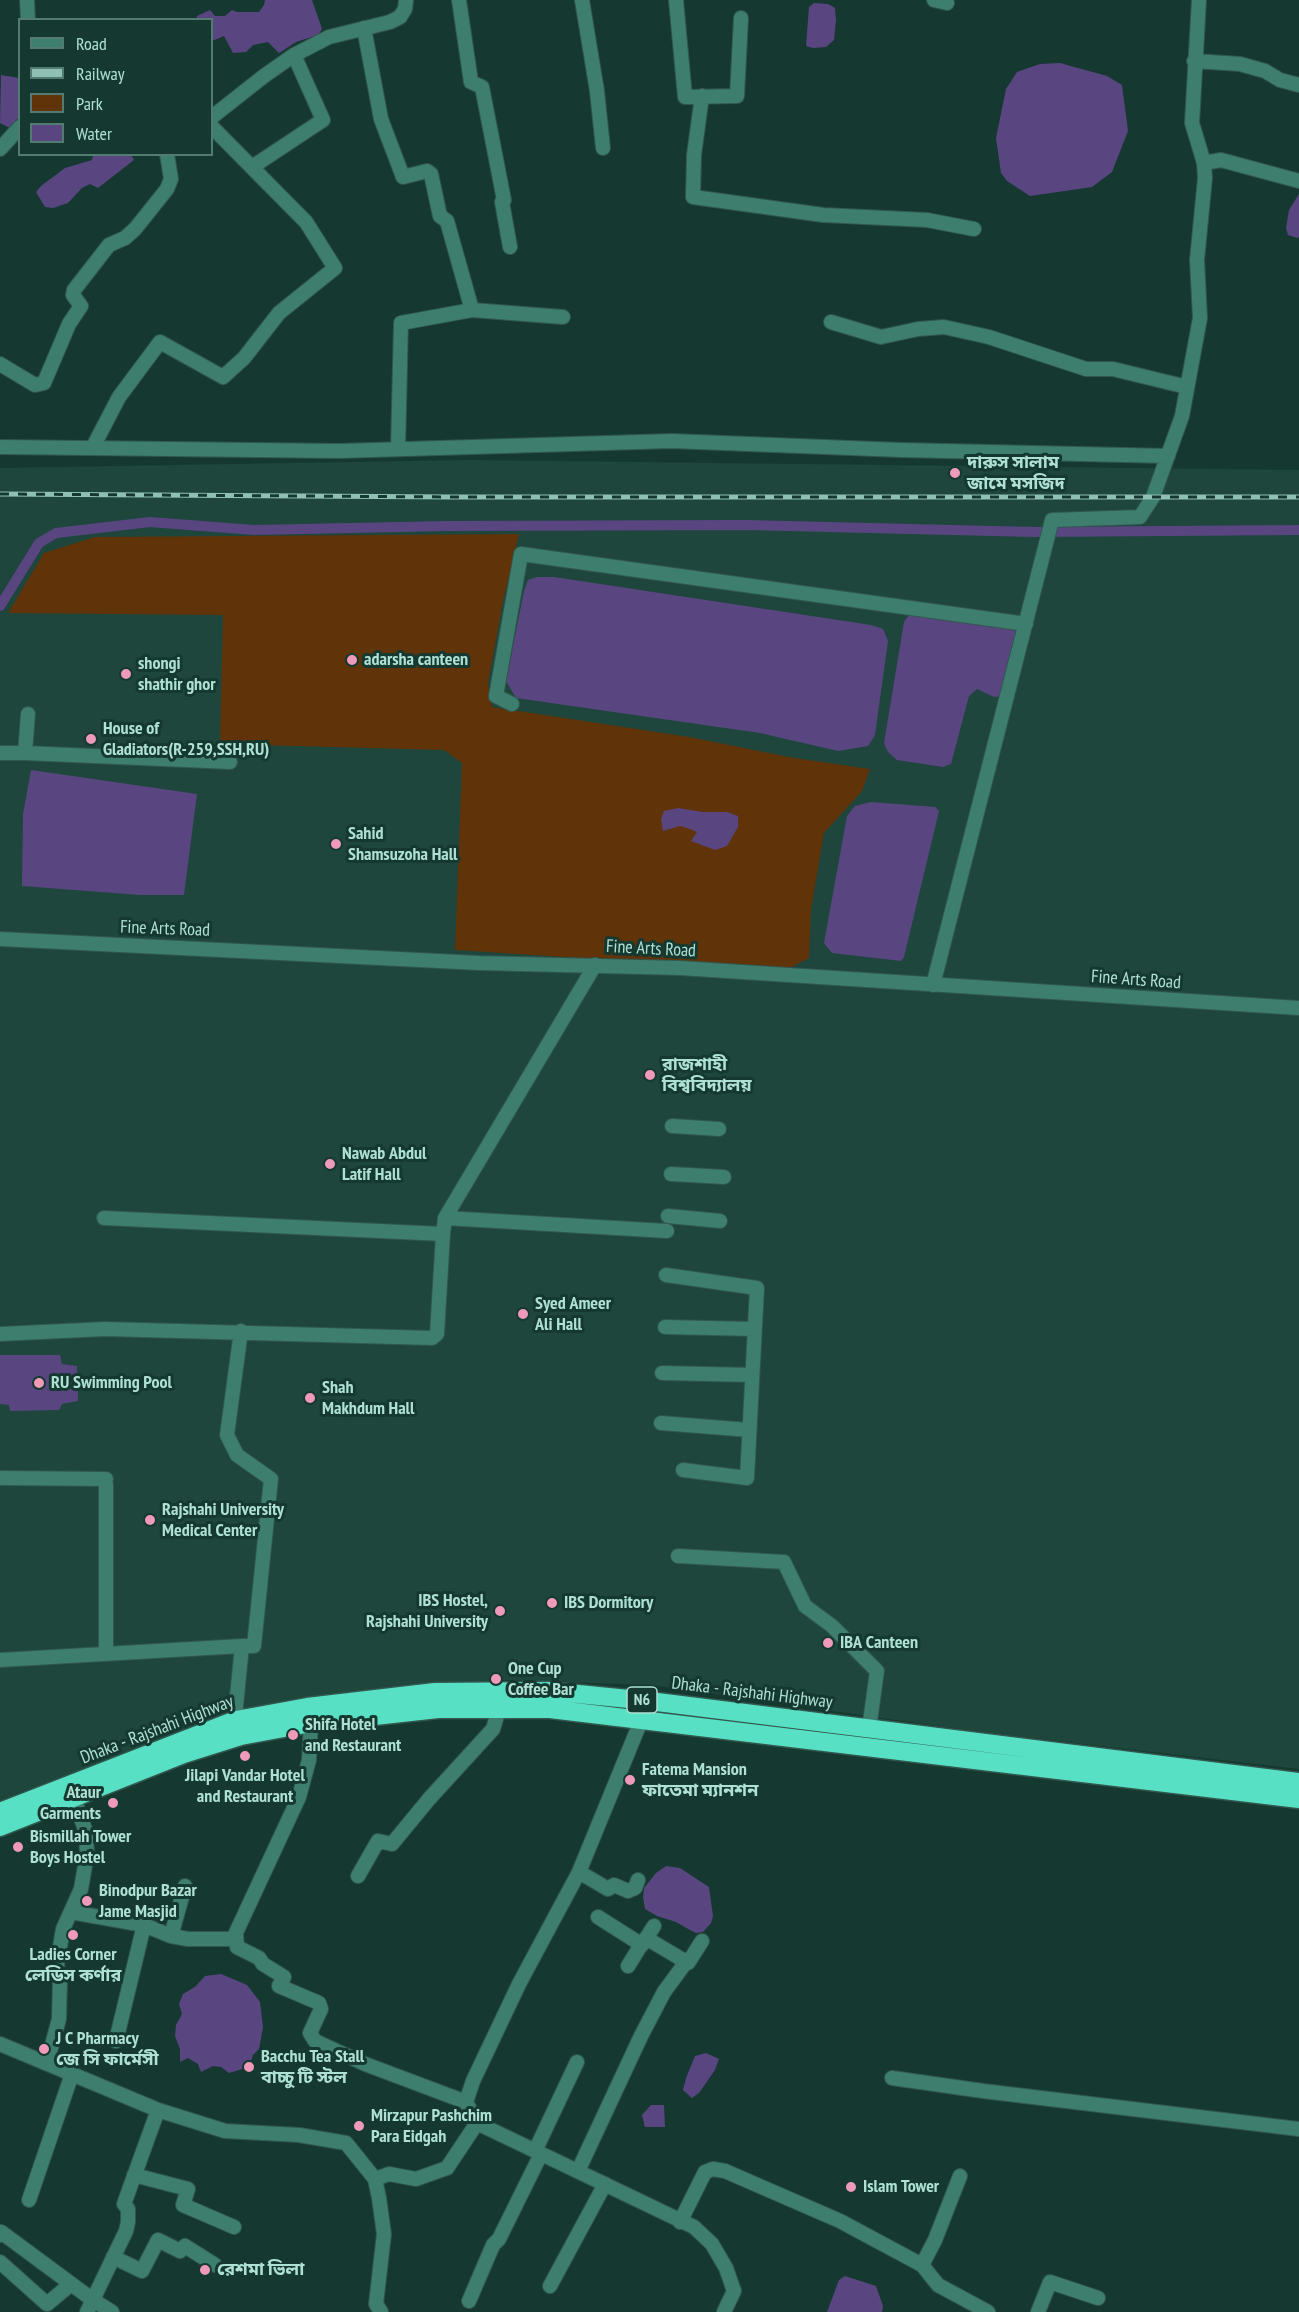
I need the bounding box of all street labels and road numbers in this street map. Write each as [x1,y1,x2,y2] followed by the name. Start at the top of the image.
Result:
[120,917,210,941] street label: Fine Arts Road
[606,936,696,962] street label: Fine Arts Road
[1090,966,1182,994] street label: Fine Arts Road
[670,1672,834,1714] street label: Dhaka - Rajshahi Highway
[627,1687,657,1713] road number: N6
[78,1691,236,1769] street label: Dhaka - Rajshahi Highway

